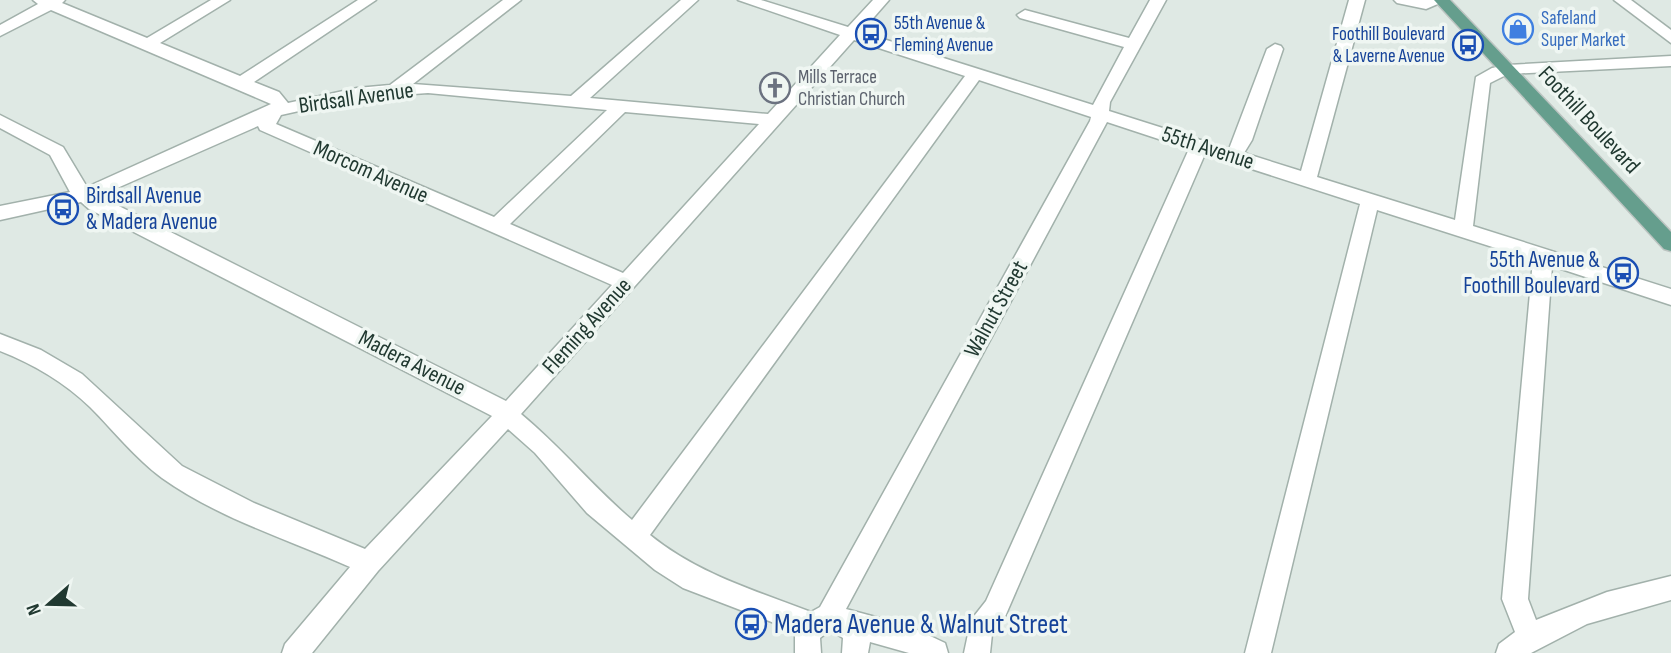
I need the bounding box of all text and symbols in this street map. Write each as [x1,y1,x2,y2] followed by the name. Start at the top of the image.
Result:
[1541,7,1626,52] place label: Safeland Super Market
[894,12,993,57] place label: 55th Avenue & Fleming Avenue
[1501,12,1535,46] shop icon: Safeland Super Market
[854,17,888,51] bus stop icon: 55th Avenue & Fleming Avenue
[1332,23,1445,68] place label: Foothill Boulevard & Laverne Avenue
[1451,28,1485,62] bus stop icon: Foothill Boulevard & Laverne Avenue
[1532,60,1646,180] street label: Foothill Boulevard
[798,66,905,111] place label: Mills Terrace Christian Church
[758,71,792,105] church icon: Mills Terrace Christian Church
[297,76,415,120] street label: Birdsall Avenue
[1158,120,1258,176] street label: 55th Avenue
[309,134,433,210] street label: Morcom Avenue
[86,182,218,236] place label: Birdsall Avenue & Madera Avenue
[46,192,80,226] bus stop icon: Birdsall Avenue & Madera Avenue
[1463,246,1600,300] place label: 55th Avenue & Foothill Boulevard
[958,256,1034,362] street label: Walnut Street
[1606,256,1640,290] bus stop icon: 55th Avenue & Foothill Boulevard
[536,272,638,380] street label: Fleming Avenue
[354,324,470,402] street label: Madera Avenue
[14,569,84,639] north arrow
[22,601,47,618] text: N
[734,607,768,641] bus stop icon: Madera Avenue & Walnut Street
[774,608,1068,641] place label: Madera Avenue & Walnut Street

